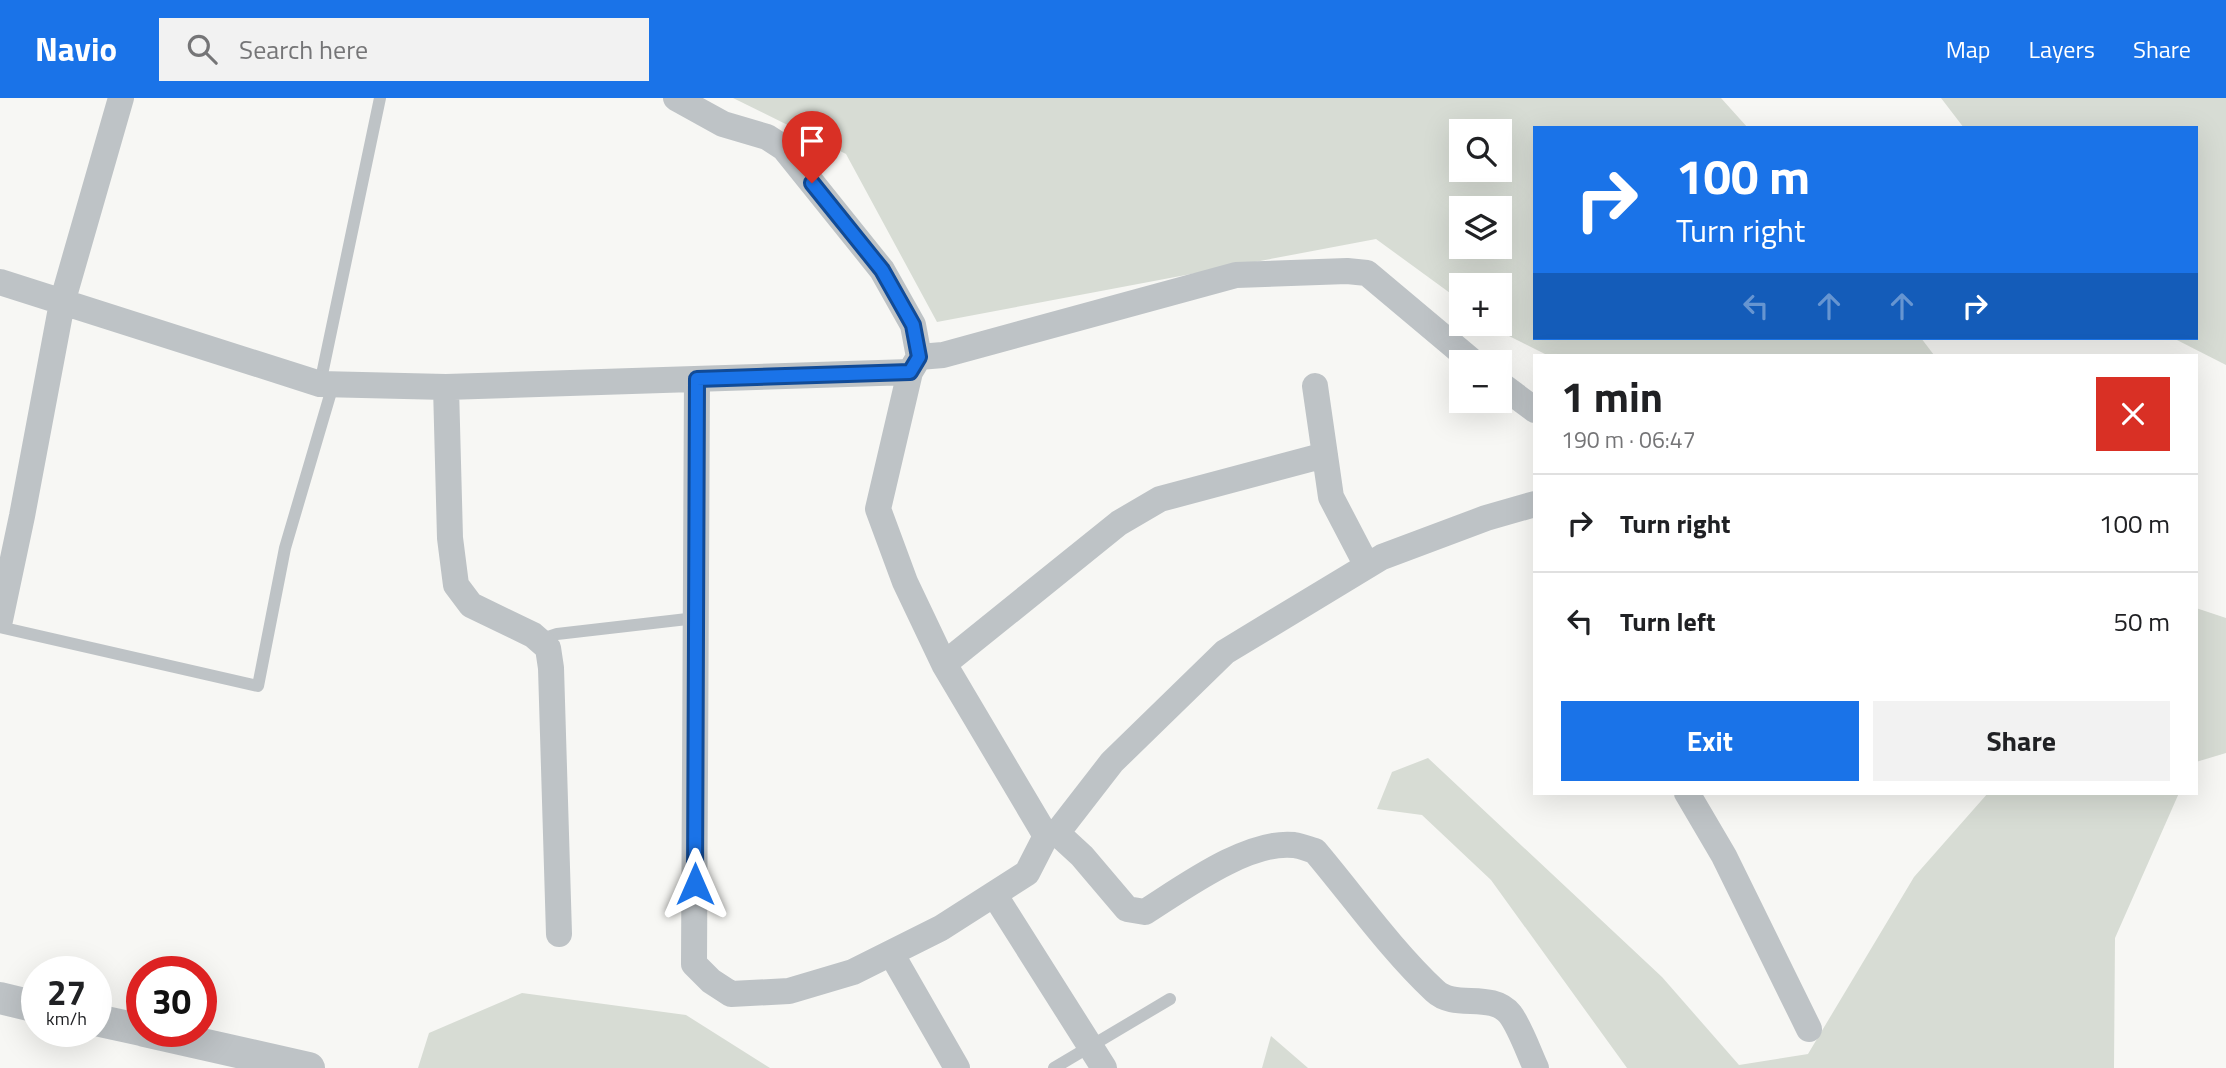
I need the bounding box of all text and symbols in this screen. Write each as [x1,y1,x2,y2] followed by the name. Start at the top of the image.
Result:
[159,18,649,81] search box
[35,24,117,74] text: Navio
[183,30,221,68] icon: search
[239,30,368,69] text: Search here
[1946,31,1991,67] text: Map
[2029,31,2095,67] text: Layers
[2133,31,2191,67] text: Share
[782,111,842,183] pin
[1449,119,1512,413] map controls
[1449,119,1512,182] button: search
[793,122,831,160] icon: arrive
[1676,138,1810,213] text: 100 m
[1561,154,1652,245] icon: right
[1449,196,1512,259] button: layers
[1676,206,1805,254] text: Turn right
[1449,273,1512,336] button: +
[1737,287,1775,325] icon: left
[1810,287,1848,325] icon: ahead
[1883,287,1921,325] icon: ahead
[1956,287,1994,325] icon: right
[1449,350,1512,413] button: −
[1561,364,1663,428] text: 1 min
[2096,377,2170,451] button: close
[1561,422,1696,457] text: 190 m · 06:47
[1561,504,1599,542] icon: right
[1620,504,1731,543] text: Turn right
[2099,504,2170,543] text: 100 m
[1561,602,1599,640] icon: left
[1620,602,1715,641] text: Turn left
[2113,602,2170,641] text: 50 m
[1561,701,1859,781] button: Exit
[1873,701,2170,781] button: Share
[658,847,732,921] position arrow
[126,956,217,1047] speed limit sign: 30
[47,965,86,1019] text: 27
[46,1005,87,1032] text: km/h

